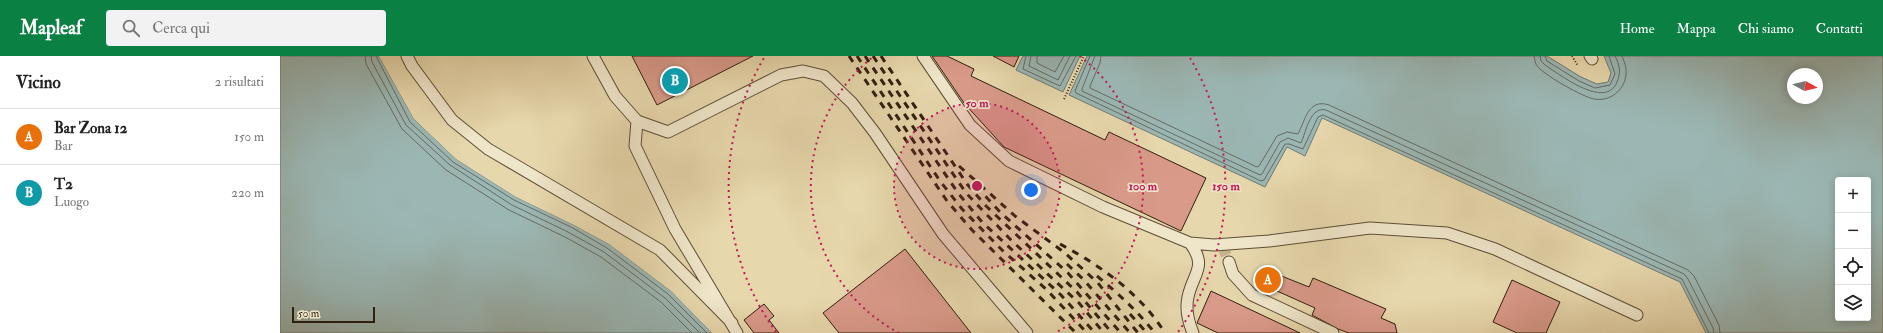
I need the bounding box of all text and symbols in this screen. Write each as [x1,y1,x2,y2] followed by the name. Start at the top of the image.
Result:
[106,10,386,46] search box
[20,16,82,40] text: Mapleaf
[120,17,142,39] icon: search
[152,19,210,38] text: Cerca qui
[1620,20,1655,37] text: Home
[1677,20,1716,37] text: Mappa
[1738,20,1794,37] text: Chi siamo
[1816,20,1863,37] text: Contatti
[662,66,688,96] pin: B
[1787,68,1823,104] north arrow
[16,72,61,93] text: Vicino
[215,74,264,90] text: 2 risultati
[965,96,989,111] text: 50 m
[54,119,127,138] text: Bar Zona 12
[25,129,33,145] text: A
[234,129,264,145] text: 150 m
[54,138,73,154] text: Bar
[54,175,73,194] text: T2
[1835,177,1871,321] map controls
[1835,177,1871,213] button: +
[970,179,984,193] centre of rings
[1129,179,1158,194] text: 100 m
[1212,179,1240,194] text: 150 m
[1021,180,1041,200] your location
[25,185,33,201] text: B
[231,185,264,201] text: 220 m
[54,194,89,210] text: Luogo
[1835,213,1871,249] button: −
[1835,249,1871,285] button: locate
[1255,265,1281,295] pin: A
[1835,285,1871,321] button: layers
[292,305,375,324] scale bar
[298,307,319,320] text: 50 m

